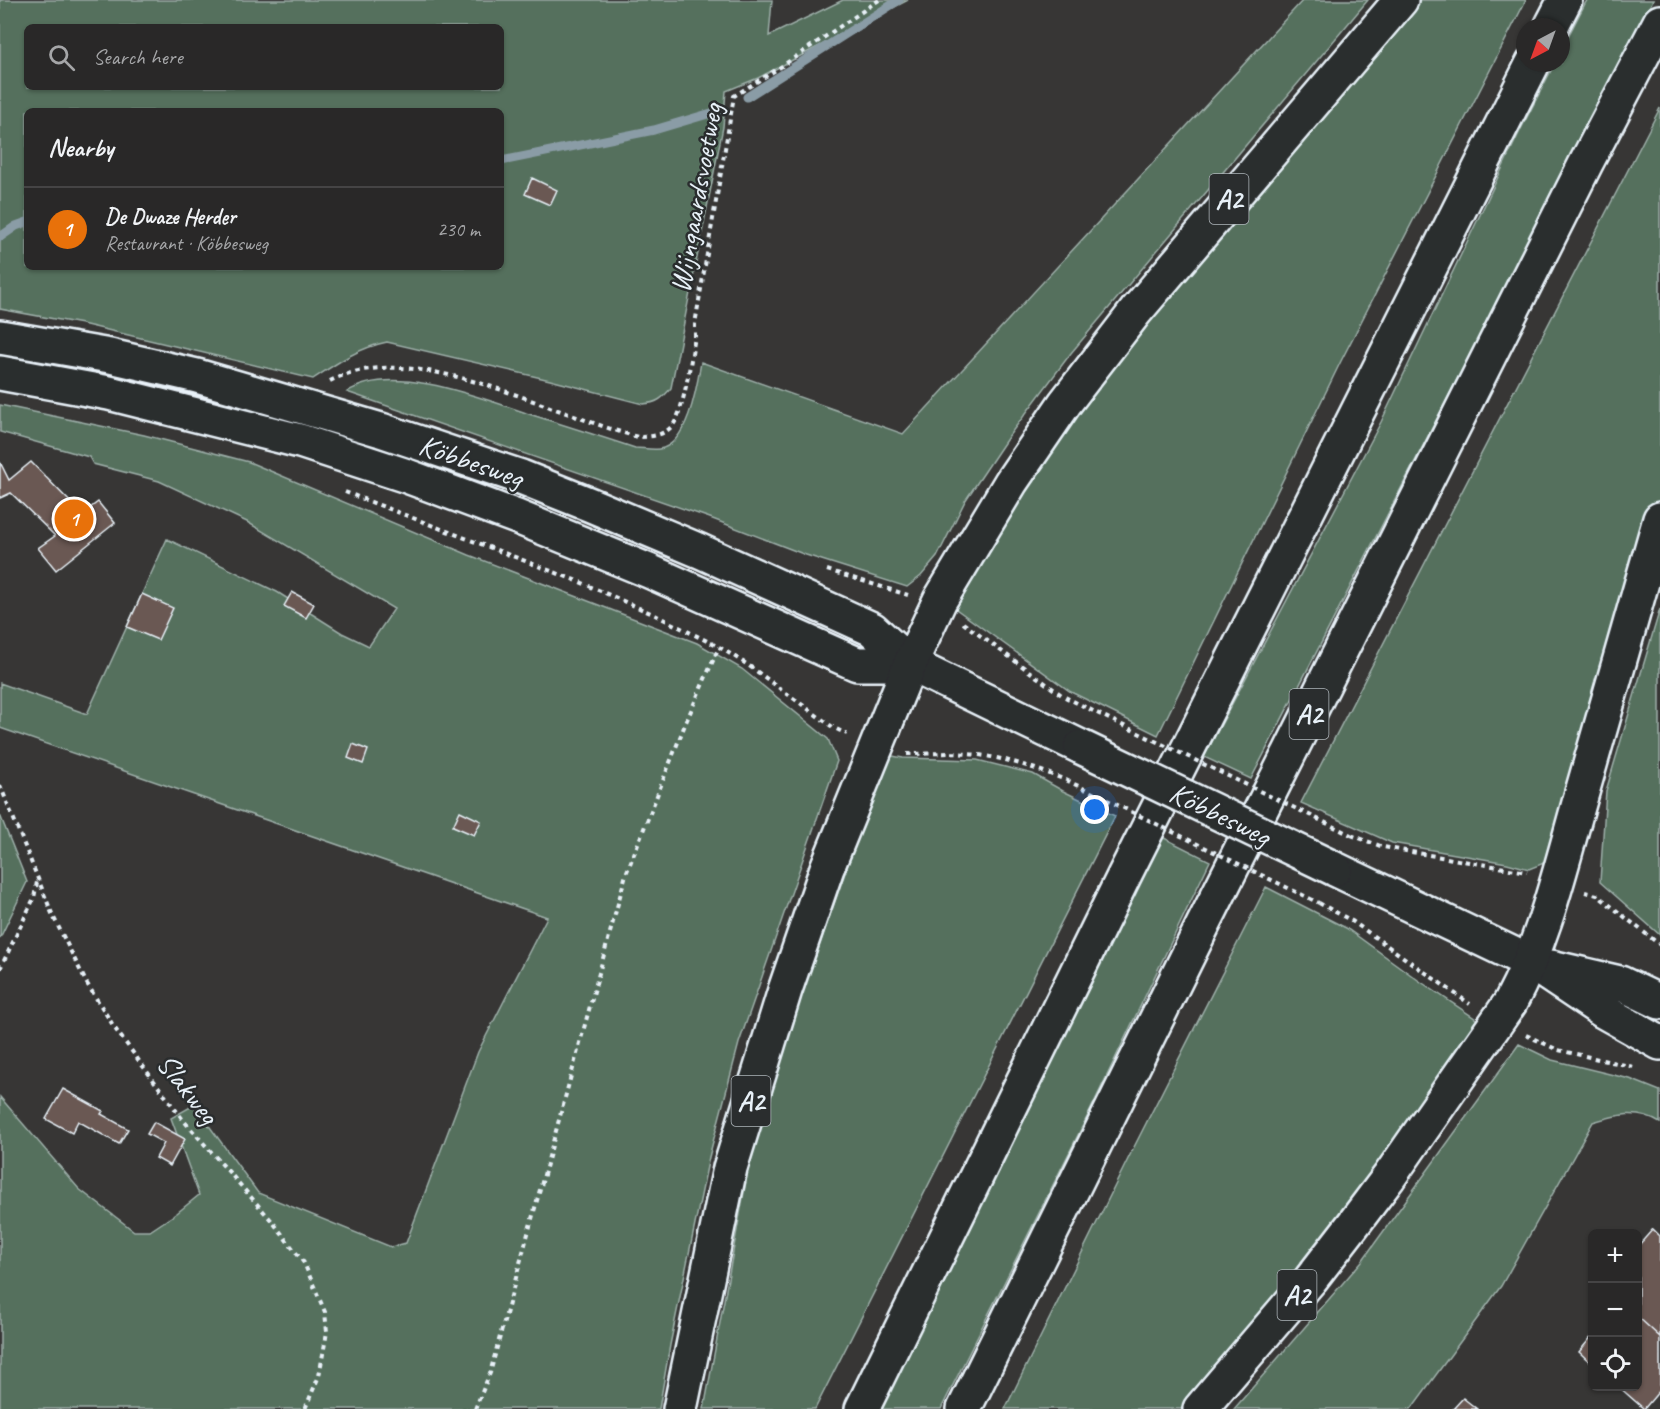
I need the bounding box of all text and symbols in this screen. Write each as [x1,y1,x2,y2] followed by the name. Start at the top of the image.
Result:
[1516,18,1570,72] north arrow
[24,24,504,90] search box
[45,41,78,74] icon: search
[93,43,183,71] text: Search here
[661,99,732,296] street label: Wijngaardsvoetweg
[48,131,113,164] text: Nearby
[1210,174,1248,224] road number: A2
[105,203,236,231] text: De Dwaze Herder
[63,217,72,242] text: 1
[437,217,480,242] text: 230 m
[105,231,268,256] text: Restaurant · Köbbesweg
[414,426,530,497] street label: Köbbesweg
[54,496,94,542] pin: 1
[1290,689,1328,739] road number: A2
[1163,773,1279,856] street label: Köbbesweg
[1080,795,1109,824] your location
[148,1046,228,1133] street label: Slakweg
[732,1076,771,1126] road number: A2
[1588,1229,1642,1391] map controls
[1588,1229,1642,1283] button: +
[1278,1270,1316,1320] road number: A2
[1588,1283,1642,1337] button: −
[1588,1337,1642,1391] button: locate

